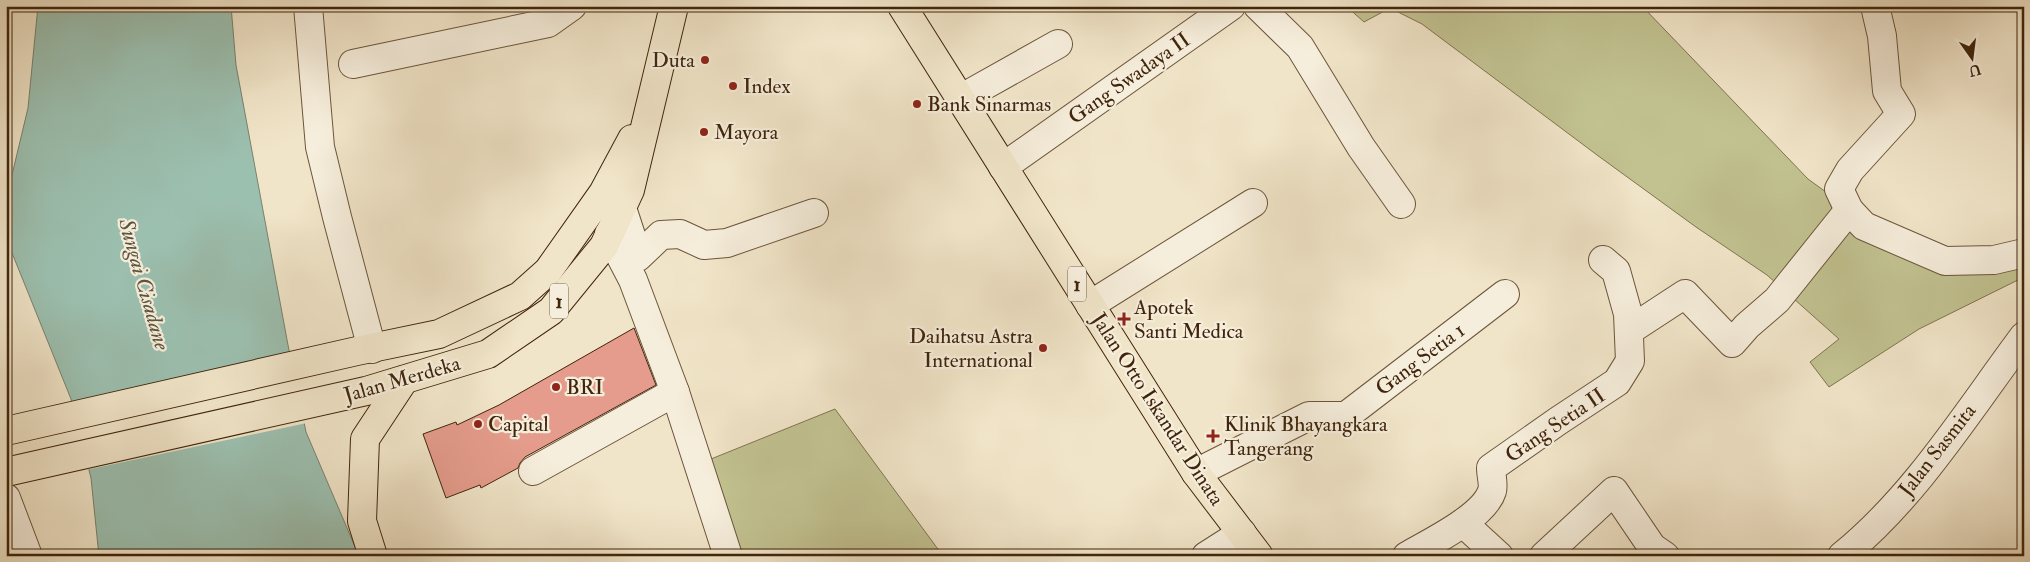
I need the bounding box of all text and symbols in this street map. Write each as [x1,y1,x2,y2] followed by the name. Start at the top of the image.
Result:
[1063,26,1196,130] street label: Gang Swadaya II
[1948,32,1998,82] north arrow
[652,47,695,74] place label: Duta
[699,54,711,66] marker: Duta
[1967,60,1983,80] text: U
[743,73,791,100] place label: Index
[727,80,739,92] marker: Index
[927,91,1051,118] place label: Bank Sinarmas
[911,98,923,110] marker: Bank Sinarmas
[714,119,779,146] place label: Mayora
[698,126,710,138] marker: Mayora
[112,214,176,354] water label: Sungai Cisadane
[1068,266,1086,302] road number: 1
[550,284,568,318] road number: 1
[1133,294,1244,345] place label: Apotek Santi Medica
[1084,307,1230,511] street label: Jalan Otto Iskandar Dinata
[1118,313,1130,325] marker: Apotek Santi Medica
[1370,317,1470,402] street label: Gang Setia 1
[909,323,1034,374] place label: Daihatsu Astra International
[1037,342,1049,354] marker: Daihatsu Astra International
[340,350,464,409] street label: Jalan Merdeka
[566,374,603,401] place label: BRI
[550,381,562,393] marker: BRI
[1500,382,1610,469] street label: Gang Setia II
[1892,398,1982,503] street label: Jalan Sasmita
[488,411,549,438] place label: Capital
[1224,411,1388,462] place label: Klinik Bhayangkara Tangerang
[472,418,484,430] marker: Capital
[1206,429,1220,443] marker: Klinik Bhayangkara Tangerang

